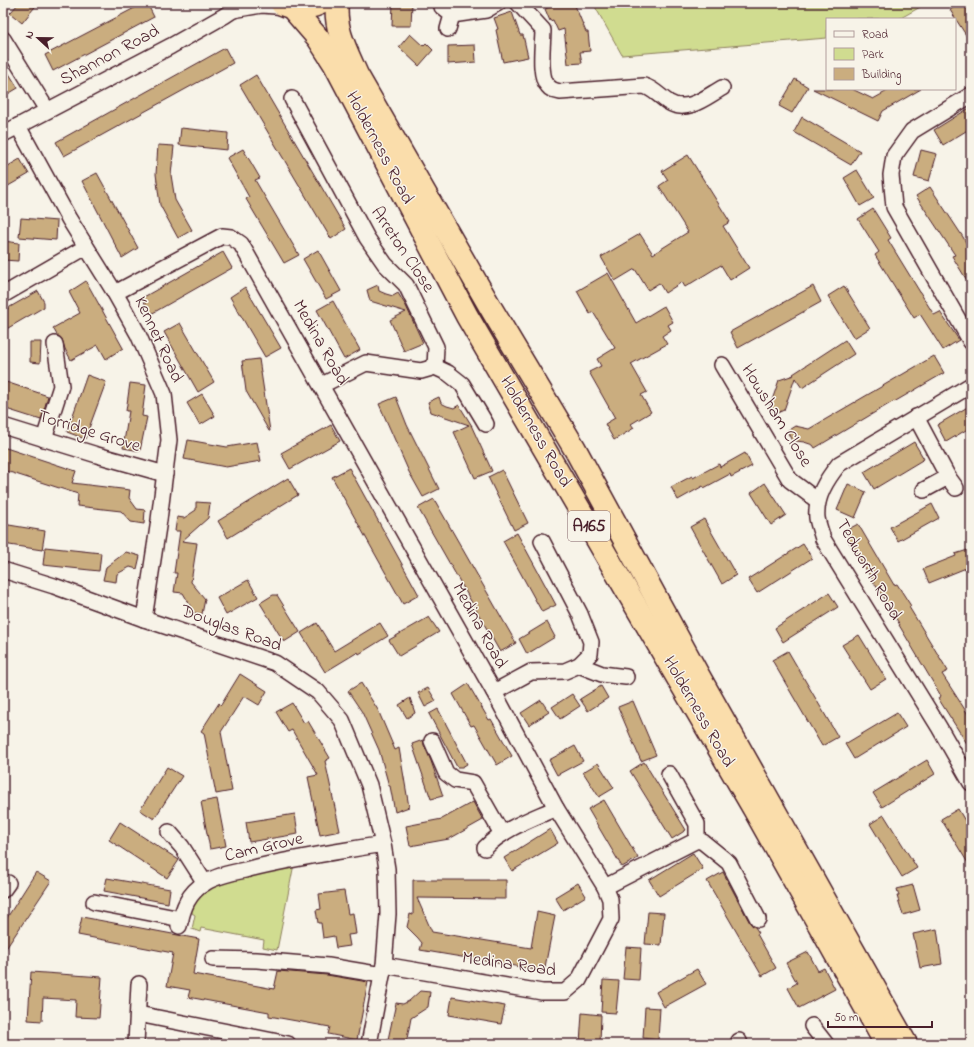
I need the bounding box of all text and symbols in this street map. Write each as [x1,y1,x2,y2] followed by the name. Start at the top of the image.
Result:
[18,18,58,58] north arrow
[826,18,956,90] legend
[56,19,164,93] street label: Shannon Road
[862,26,888,44] text: Road
[21,28,38,41] text: N
[862,46,884,64] text: Park
[861,66,901,85] text: Building
[338,87,420,209] street label: Holderness Road
[364,202,441,299] street label: Arreton Close
[127,293,189,387] street label: Kennet Road
[285,296,355,390] street label: Medina Road
[734,359,819,473] street label: Howsham Close
[492,371,578,493] street label: Holderness Road
[34,404,144,461] street label: Torridge Grove
[568,511,610,541] road number: A165
[828,514,908,626] street label: Tedworth Road
[445,578,513,674] street label: Medina Road
[176,598,285,660] street label: Douglas Road
[655,651,741,773] street label: Holderness Road
[222,826,307,870] street label: Cam Grove
[460,946,558,984] street label: Medina Road
[828,1003,932,1029] scale bar
[834,1009,858,1027] text: 50 m

